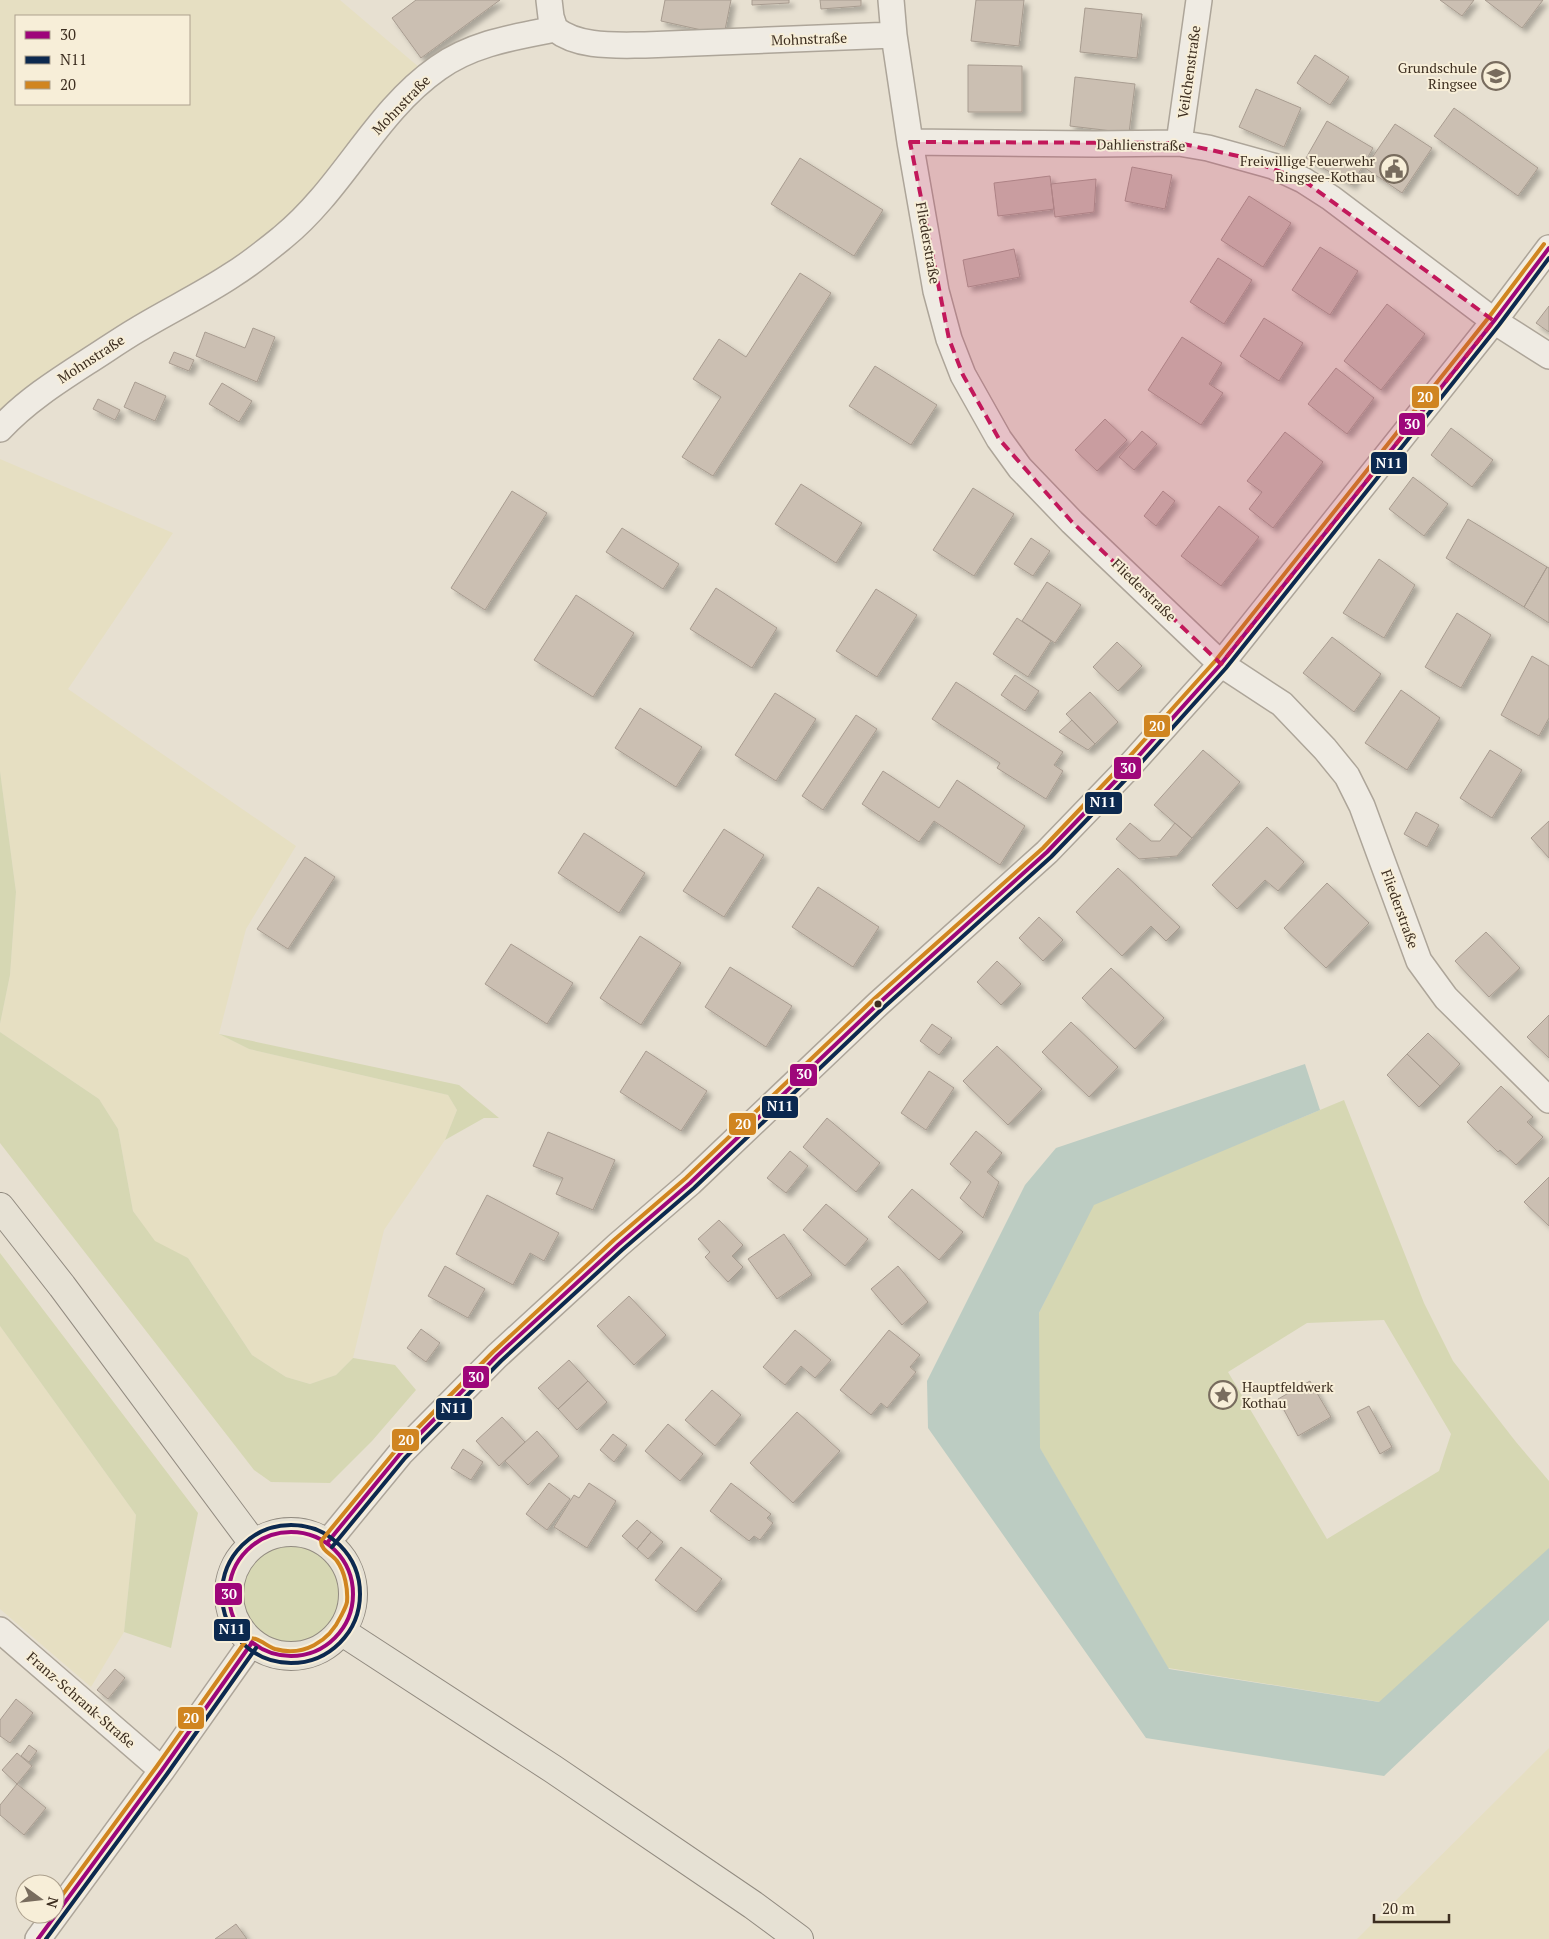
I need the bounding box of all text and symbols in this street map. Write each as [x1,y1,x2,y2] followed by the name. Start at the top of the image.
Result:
[15,15,190,105] legend
[60,24,76,44] text: 30
[1173,24,1204,120] street label: Veilchenstraße
[771,28,847,49] street label: Mohnstraße
[60,49,87,69] text: N11
[1398,58,1477,93] place label: Grundschule Ringsee
[1481,61,1511,91] school or university icon: Grundschule Ringsee
[367,71,434,139] street label: Mohnstraße
[60,74,76,94] text: 20
[1097,134,1186,155] street label: Dahlienstraße
[1240,151,1376,186] place label: Freiwillige Feuerwehr Ringsee-Kothau
[1379,154,1409,184] public building icon: Freiwillige Feuerwehr Ringsee-Kothau
[912,200,945,285] street label: Fliederstraße
[54,330,128,387] street label: Mohnstraße
[1411,385,1440,409] line badge: 20
[1417,387,1433,406] text: 20
[1398,412,1426,436] line badge: 30
[1404,414,1420,433] text: 30
[1370,451,1408,475] line badge: N11
[1376,453,1402,472] text: N11
[1108,554,1181,625] street label: Fliederstraße
[1143,714,1171,738] line badge: 20
[1149,716,1165,735] text: 20
[1113,756,1142,780] line badge: 30
[1120,758,1136,777] text: 30
[1084,791,1123,815] line badge: N11
[1090,792,1116,811] text: N11
[1377,867,1424,951] street label: Fliederstraße
[873,999,883,1009] unlabelled marker
[789,1063,818,1087] line badge: 30
[796,1064,812,1083] text: 30
[761,1095,799,1119] line badge: N11
[767,1096,793,1115] text: N11
[728,1112,757,1136] line badge: 20
[735,1114,751,1133] text: 20
[462,1365,490,1389] line badge: 30
[468,1367,484,1386] text: 30
[1242,1377,1334,1412] place label: Hauptfeldwerk Kothau
[1208,1380,1238,1410] place icon: Hauptfeldwerk Kothau
[435,1397,473,1421] line badge: N11
[441,1398,467,1417] text: N11
[391,1428,420,1452] line badge: 20
[398,1430,414,1449] text: 20
[214,1582,243,1606] line badge: 30
[221,1584,237,1603] text: 30
[213,1618,251,1642] line badge: N11
[219,1619,245,1638] text: N11
[23,1647,140,1752] street label: Franz-Schrank-Straße
[177,1706,205,1730] line badge: 20
[183,1708,199,1727] text: 20
[15,1874,65,1924] north arrow
[1374,1892,1449,1924] scale bar
[42,1895,64,1910] text: N
[1382,1898,1415,1918] text: 20 m

